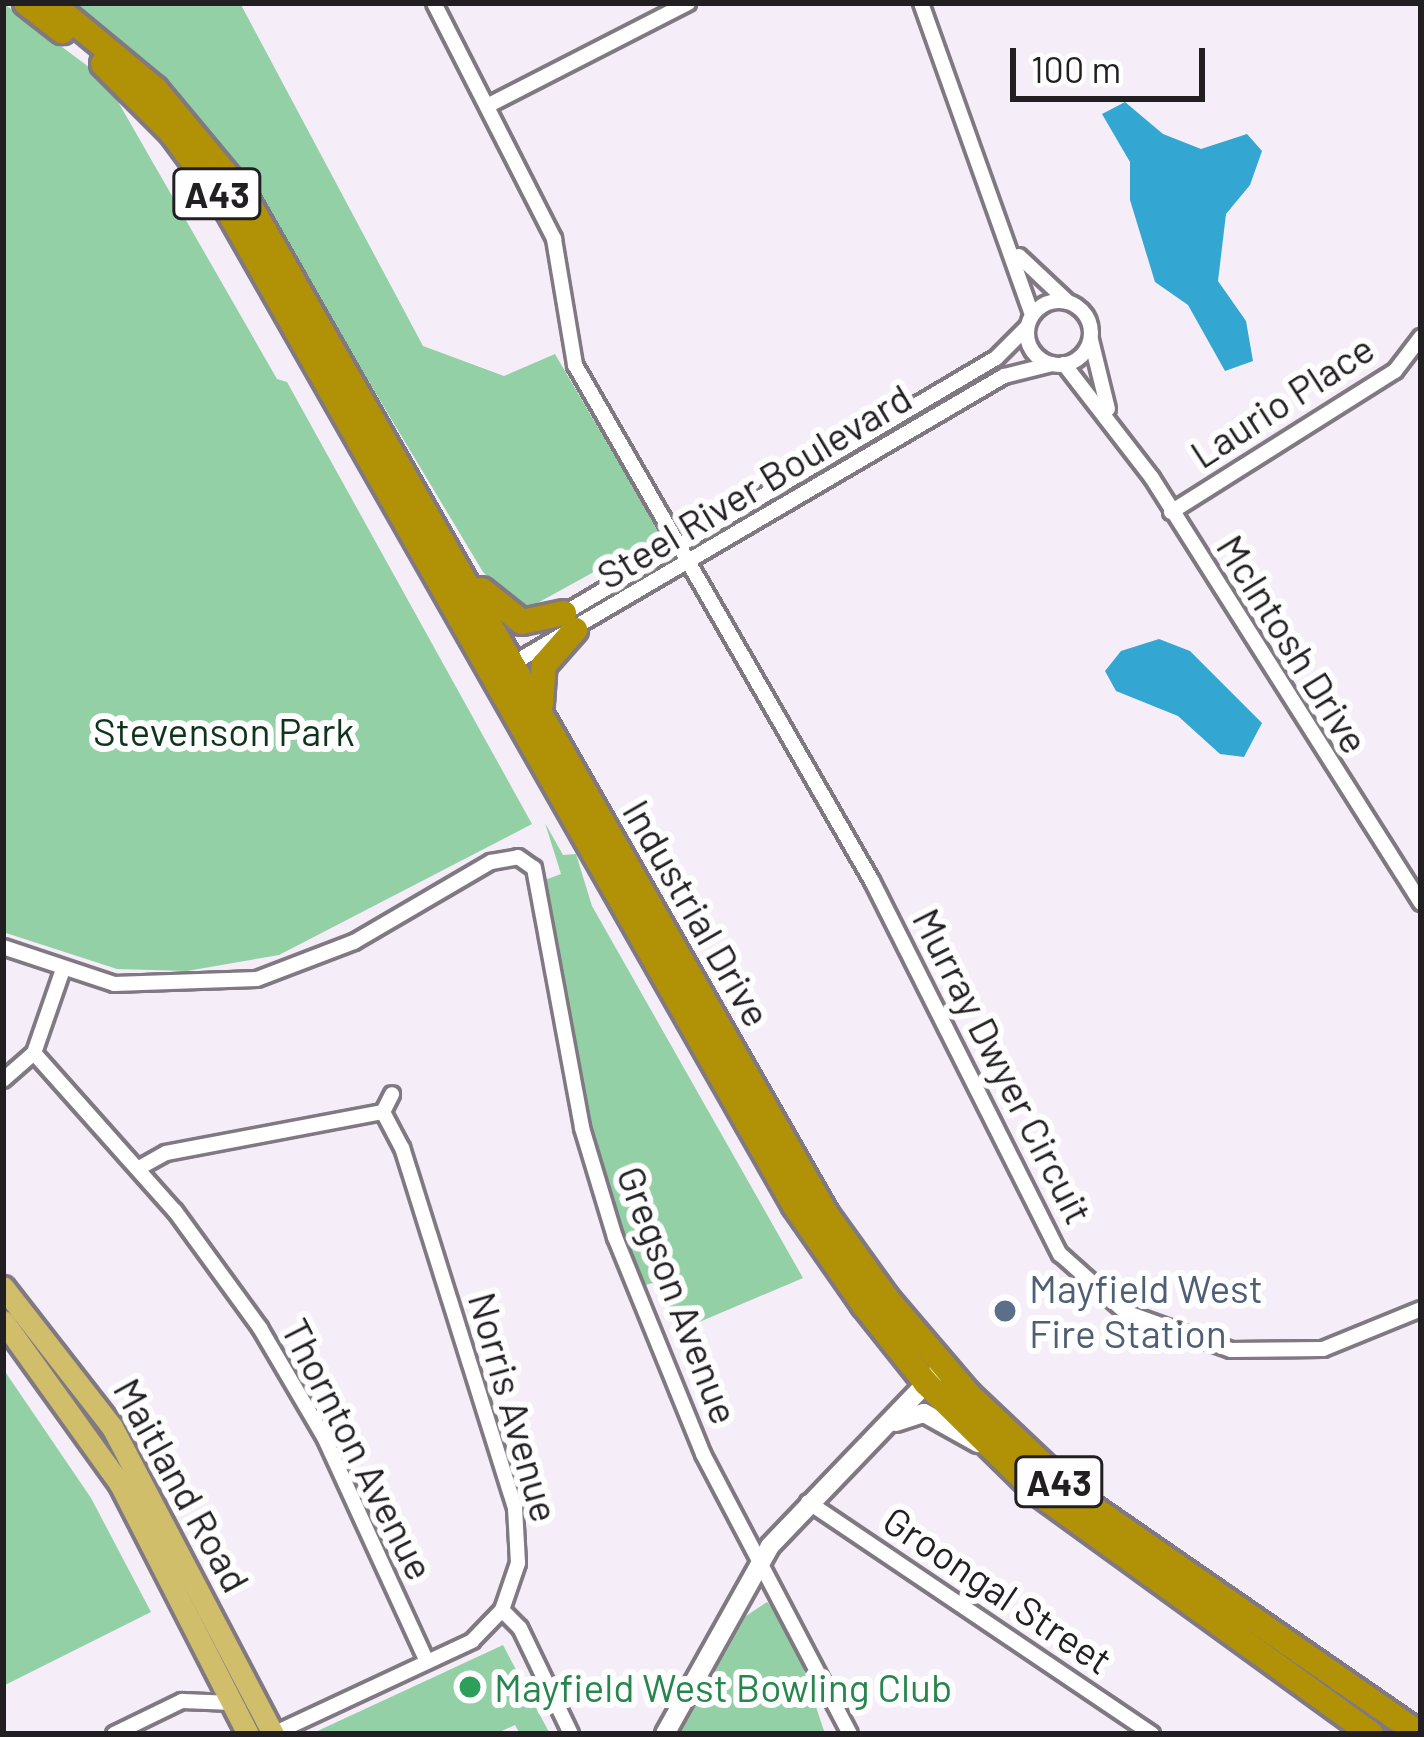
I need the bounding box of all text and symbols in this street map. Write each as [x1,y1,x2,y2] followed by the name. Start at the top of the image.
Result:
[1016,24,1211,98] scale bar
[1031,47,1121,90] text: 100 m
[172,164,262,224] road number: A43
[1182,324,1382,478] street label: Laurio Place
[588,374,920,598] street label: Steel River Boulevard
[1207,526,1379,762] street label: McIntosh Drive
[93,708,355,754] park label: Stevenson Park
[613,791,781,1035] street label: Industrial Drive
[903,901,1103,1231] street label: Murray Dwyer Circuit
[607,1160,749,1430] street label: Gregson Avenue
[1029,1266,1263,1357] place label: Mayfield West Fire Station
[459,1287,569,1527] street label: Norris Avenue
[992,1298,1018,1324] marker: Mayfield West Fire Station
[272,1310,444,1588] street label: Thornton Avenue
[104,1370,260,1600] street label: Maitland Road
[1014,1452,1104,1512] road number: A43
[875,1496,1121,1684] street label: Groongal Street
[494,1664,952,1710] place label: Mayfield West Bowling Club
[457,1674,483,1700] marker: Mayfield West Bowling Club

